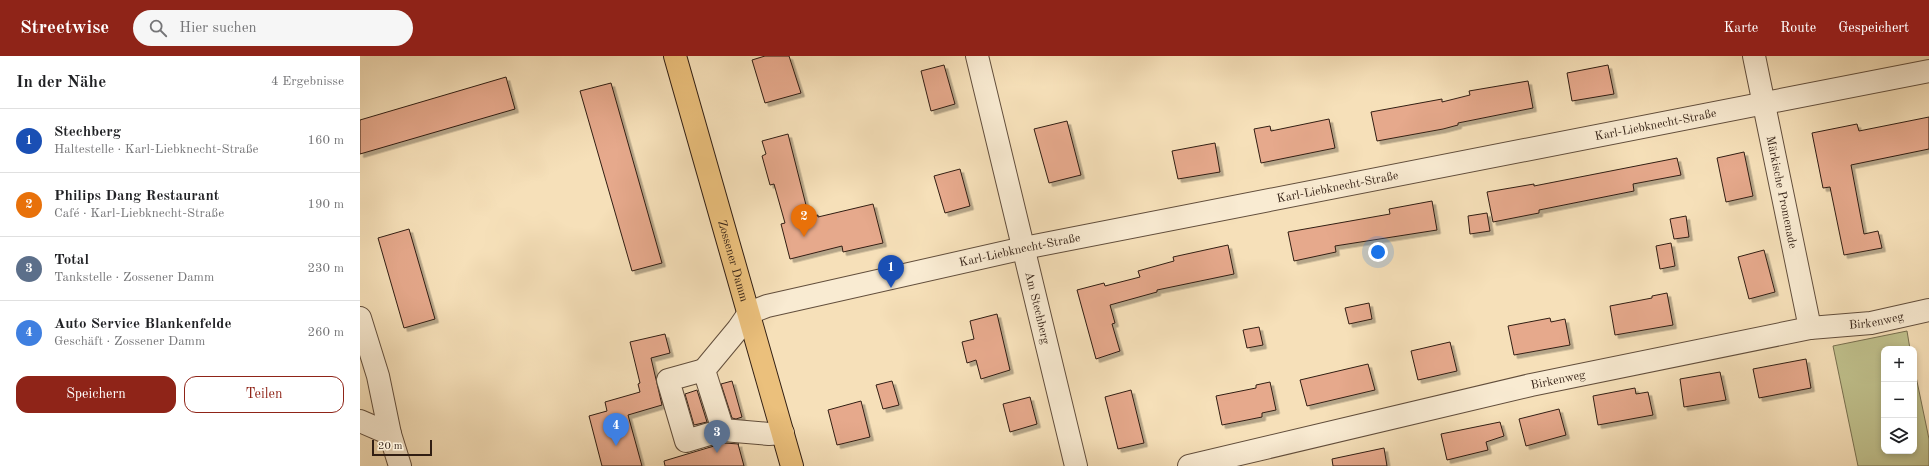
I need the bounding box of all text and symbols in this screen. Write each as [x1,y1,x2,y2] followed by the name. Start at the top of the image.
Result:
[133,10,413,46] search box
[147,17,169,39] icon: search
[20,19,109,38] text: Streetwise
[179,21,257,36] text: Hier suchen
[1724,21,1758,35] text: Karte
[1780,21,1816,35] text: Route
[1838,21,1909,35] text: Gespeichert
[16,74,106,91] text: In der Nähe
[271,75,344,88] text: 4 Ergebnisse
[1594,108,1718,143] street label: Karl-Liebknecht-Straße
[54,125,121,140] text: Stechberg
[25,134,33,147] text: 1
[307,134,344,147] text: 160 m
[1764,135,1799,250] street label: Märkische Promenade
[54,143,259,156] text: Haltestelle · Karl-Liebknecht-Straße
[1276,170,1400,205] street label: Karl-Liebknecht-Straße
[54,189,219,204] text: Philips Dang Restaurant
[25,198,33,211] text: 2
[307,198,344,211] text: 190 m
[791,204,817,237] pin: 2
[54,207,224,220] text: Café · Karl-Liebknecht-Straße
[715,219,750,304] street label: Zossener Damm
[958,232,1082,269] street label: Karl-Liebknecht-Straße
[1368,242,1388,262] your location
[54,253,89,268] text: Total
[878,255,904,288] pin: 1
[25,262,33,275] text: 3
[307,262,344,275] text: 230 m
[54,271,214,284] text: Tankstelle · Zossener Damm
[1022,271,1051,346] street label: Am Stechberg
[1848,311,1906,332] street label: Birkenweg
[54,317,232,332] text: Auto Service Blankenfelde
[25,326,33,339] text: 4
[307,326,344,339] text: 260 m
[54,335,205,348] text: Geschäft · Zossener Damm
[1881,346,1917,454] map controls
[1881,346,1917,382] button: +
[1530,369,1587,392] street label: Birkenweg
[16,376,176,413] button: Speichern
[184,376,344,413] button: Teilen
[1881,382,1917,418] button: −
[603,413,629,446] pin: 4
[1881,418,1917,454] button: layers
[704,420,730,453] pin: 3
[372,438,432,457] scale bar
[378,441,403,452] text: 20 m

